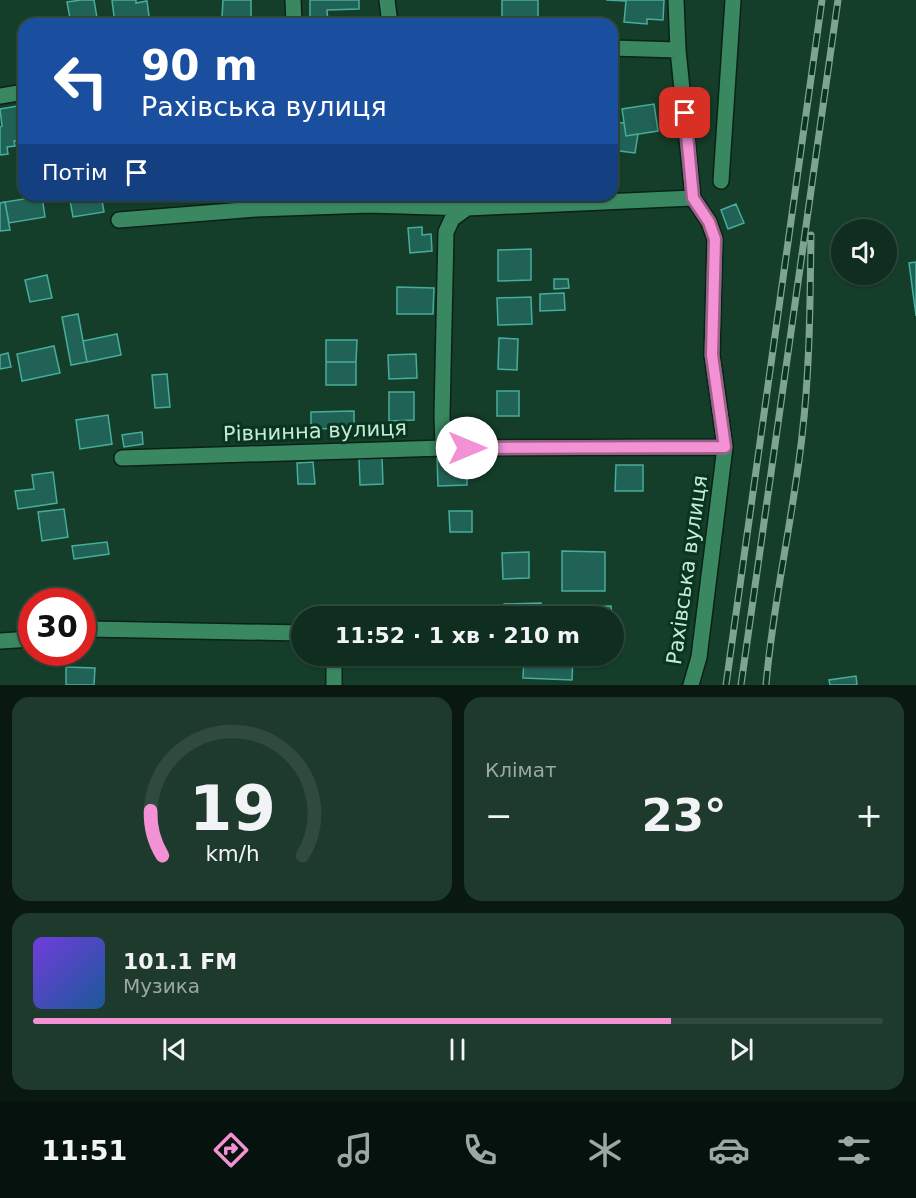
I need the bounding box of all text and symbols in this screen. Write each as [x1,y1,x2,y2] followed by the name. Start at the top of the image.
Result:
[141,41,258,90] text: 90 m
[42,42,120,120] icon: left
[659,87,710,138] pin
[141,91,387,122] text: Рахівська вулиця
[668,96,701,129] icon: arrive
[120,156,153,189] icon: arrive
[42,160,108,185] text: Потім
[831,219,897,285] map controls
[831,219,897,285] button: sound
[223,416,407,446] street label: Рівнинна вулиця
[435,416,499,480] position arrow
[662,474,712,666] street label: Рахівська вулиця
[18,588,96,666] speed limit sign: 30
[335,623,580,648] text: 11:52 · 1 хв · 210 m
[485,758,557,782] text: Клімат
[189,772,275,845] text: 19
[641,789,727,842] text: 23°
[485,796,513,835] text: −
[855,796,883,835] text: +
[205,841,259,866] text: km/h
[123,949,237,974] text: 101.1 FM
[123,974,200,998] text: Музика
[158,1033,191,1066] icon: previous
[441,1033,474,1066] icon: pause
[725,1033,758,1066] icon: next
[210,1129,252,1171] icon: directions
[334,1129,376,1171] icon: music
[459,1129,501,1171] icon: phone
[584,1129,626,1171] icon: climate
[708,1129,750,1171] icon: car
[833,1129,875,1171] icon: filters
[41,1135,127,1166] text: 11:51

